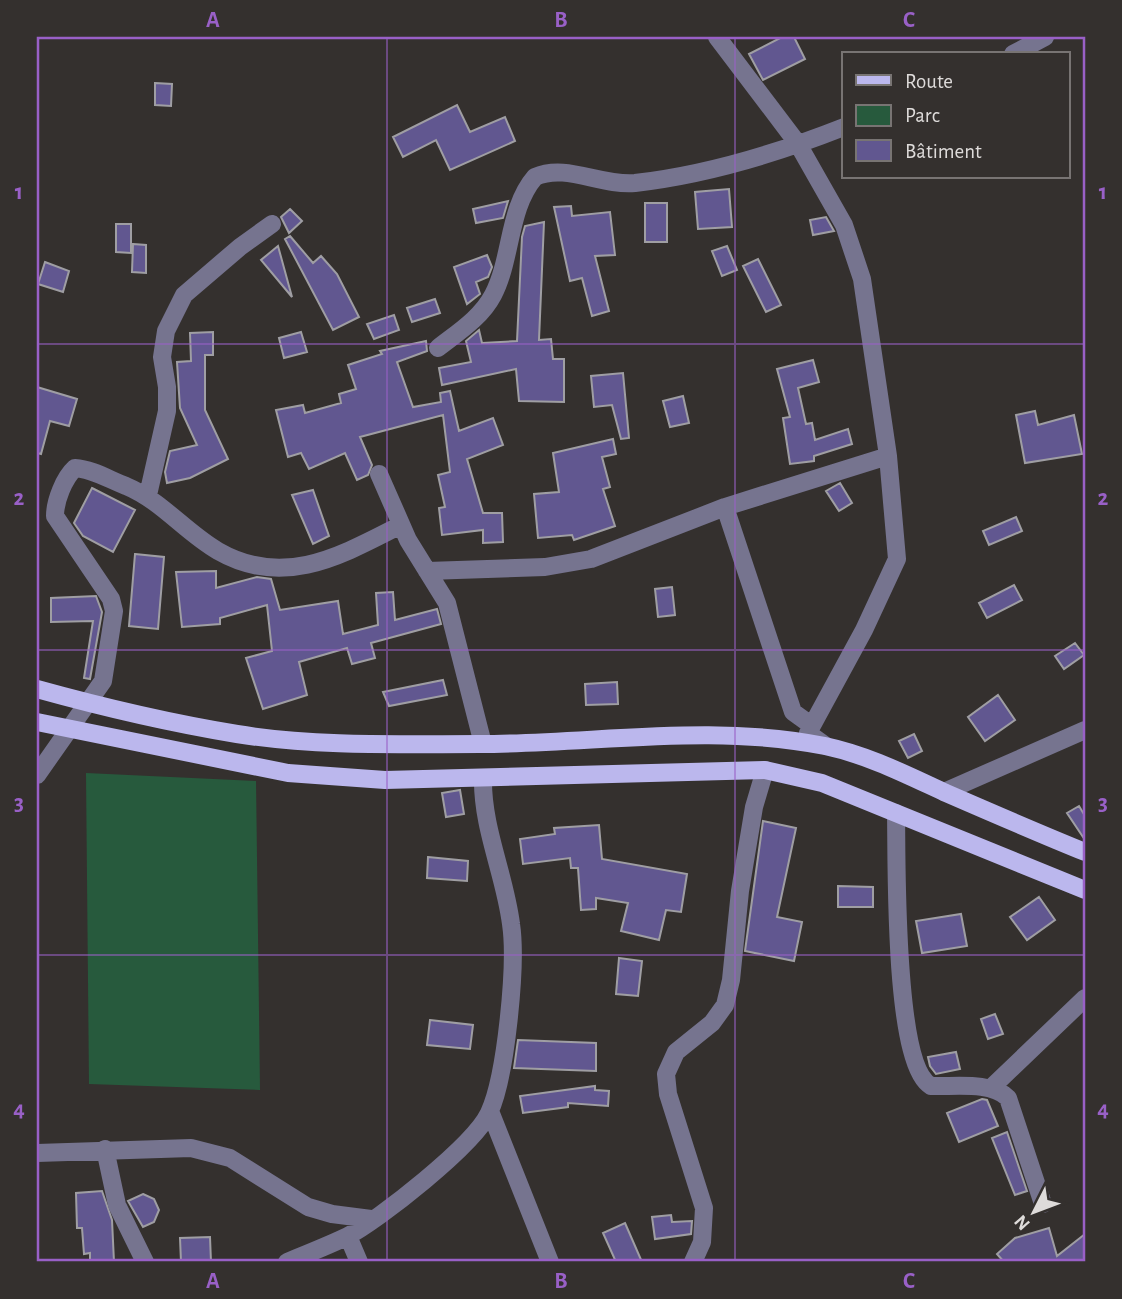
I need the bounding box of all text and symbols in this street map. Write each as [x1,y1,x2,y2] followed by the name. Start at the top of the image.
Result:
[206,9,220,32] text: A
[554,9,568,32] text: B
[903,9,915,32] text: C
[842,52,1070,178] legend
[905,71,953,92] text: Route
[905,105,940,126] text: Parc
[905,141,982,162] text: Bâtiment
[15,181,23,204] text: 1
[1099,181,1107,204] text: 1
[14,487,25,510] text: 2
[1098,487,1109,510] text: 2
[14,792,24,815] text: 3
[1098,792,1108,815] text: 3
[13,1098,25,1121] text: 4
[1097,1098,1109,1121] text: 4
[1000,1176,1070,1246] north arrow
[1011,1211,1034,1234] text: N
[206,1270,220,1293] text: A
[554,1270,568,1293] text: B
[903,1270,915,1293] text: C

